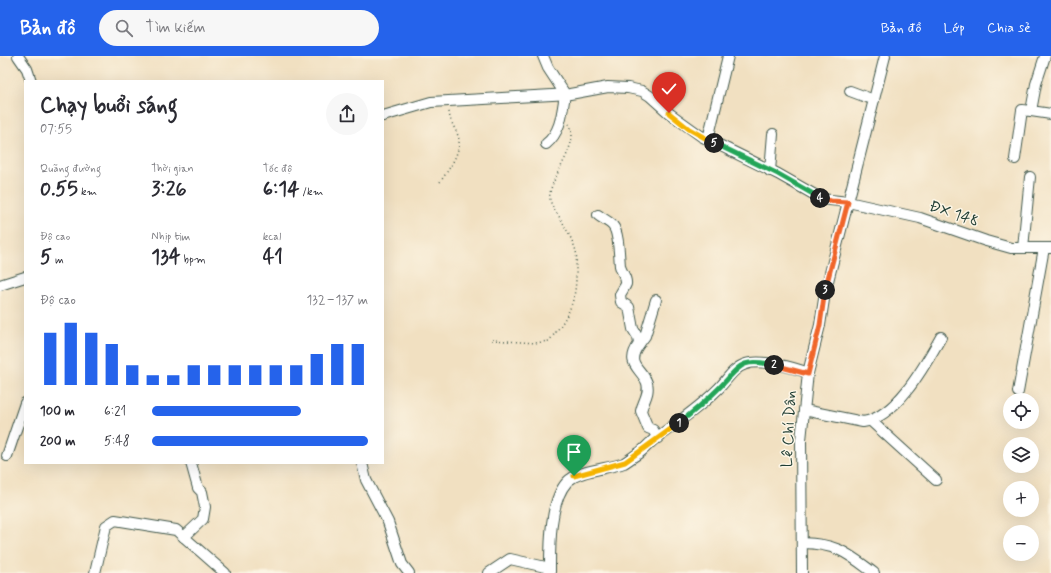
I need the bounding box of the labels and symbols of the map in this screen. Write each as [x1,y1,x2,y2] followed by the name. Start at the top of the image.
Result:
[652,72,686,113] pin
[704,133,724,153] pin: 5
[810,188,830,208] pin: 4
[926,196,982,232] street label: ĐX 148
[815,280,835,300] pin: 3
[764,355,784,375] pin: 2
[776,390,802,468] street label: Lê Chí Dân
[669,413,689,433] pin: 1
[557,435,591,476] pin

